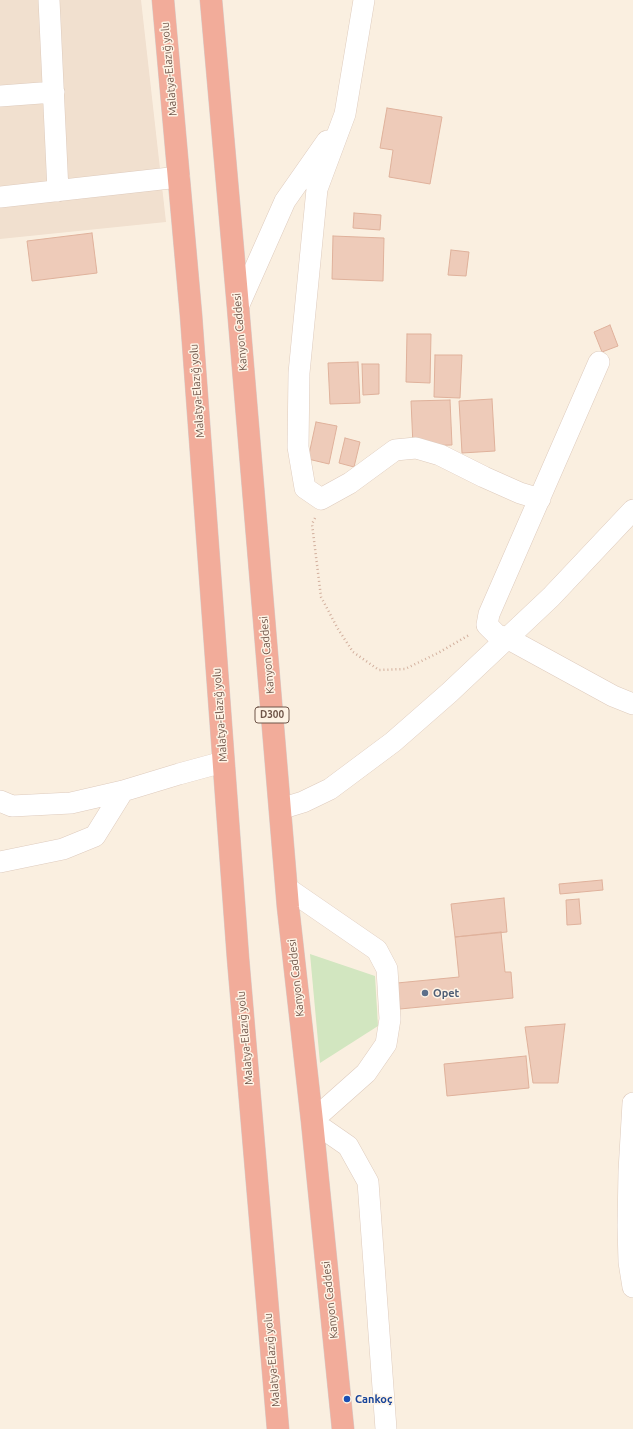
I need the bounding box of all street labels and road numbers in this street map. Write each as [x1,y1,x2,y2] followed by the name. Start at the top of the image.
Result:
[158,21,180,117] street label: Malatya-Elazığ yolu
[230,293,250,371] street label: Kanyon Caddesi
[187,343,207,439] street label: Malatya-Elazığ yolu
[257,616,277,694] street label: Kanyon Caddesi
[210,667,230,763] street label: Malatya-Elazığ yolu
[255,707,289,723] road number: D300
[285,939,307,1017] street label: Kanyon Caddesi
[234,990,256,1086] street label: Malatya-Elazığ yolu
[319,1261,341,1339] street label: Kanyon Caddesi
[261,1312,283,1408] street label: Malatya-Elazığ yolu

